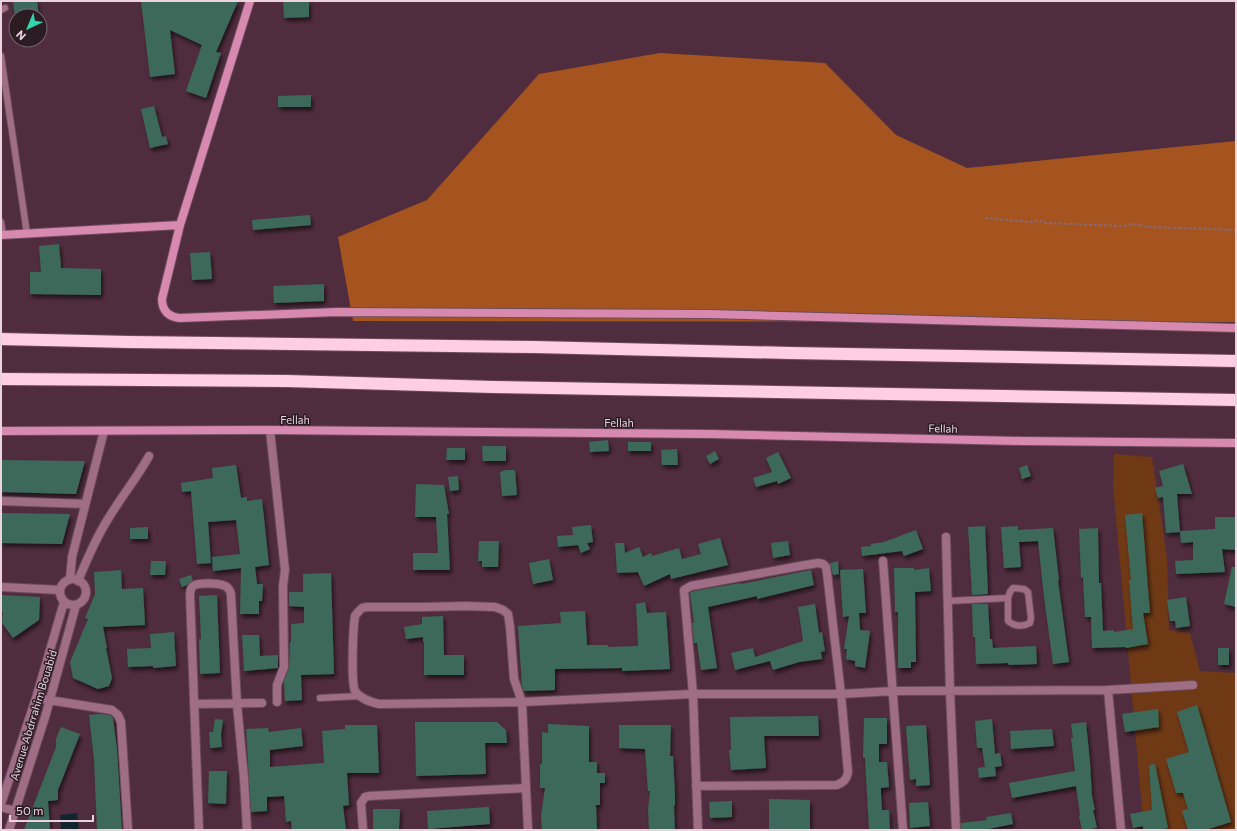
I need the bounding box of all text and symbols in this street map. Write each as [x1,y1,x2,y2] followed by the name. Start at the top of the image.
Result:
[8,8,48,48] north arrow
[13,28,28,43] text: N
[280,413,310,426] street label: Fellah
[604,416,634,429] street label: Fellah
[928,421,958,435] street label: Fellah
[7,648,59,782] street label: Avenue Abdrrahim Bouabid
[10,797,93,823] scale bar
[16,803,44,817] text: 50 m

